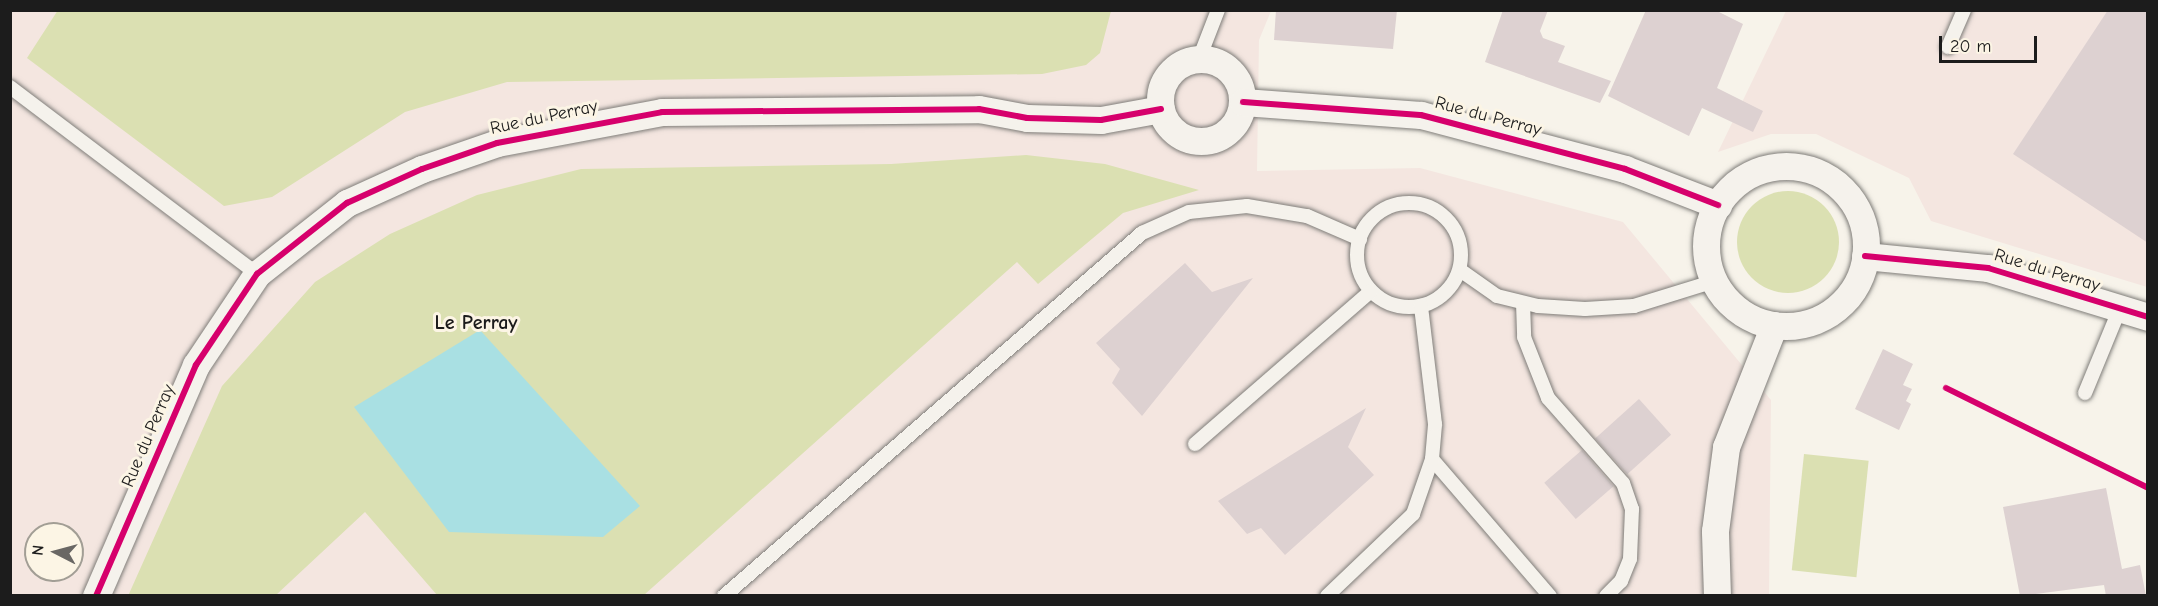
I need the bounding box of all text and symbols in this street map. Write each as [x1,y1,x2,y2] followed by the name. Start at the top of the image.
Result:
[1942,24,2040,62] scale bar
[1950,36,1991,57] text: 20 m
[1432,92,1544,142] street label: Rue du Perray
[488,96,600,140] street label: Rue du Perray
[1992,245,2102,297] street label: Rue du Perray
[435,310,517,334] district label: Le Perray
[118,381,180,491] street label: Rue du Perray
[24,522,84,582] north arrow
[29,544,48,556] text: N

